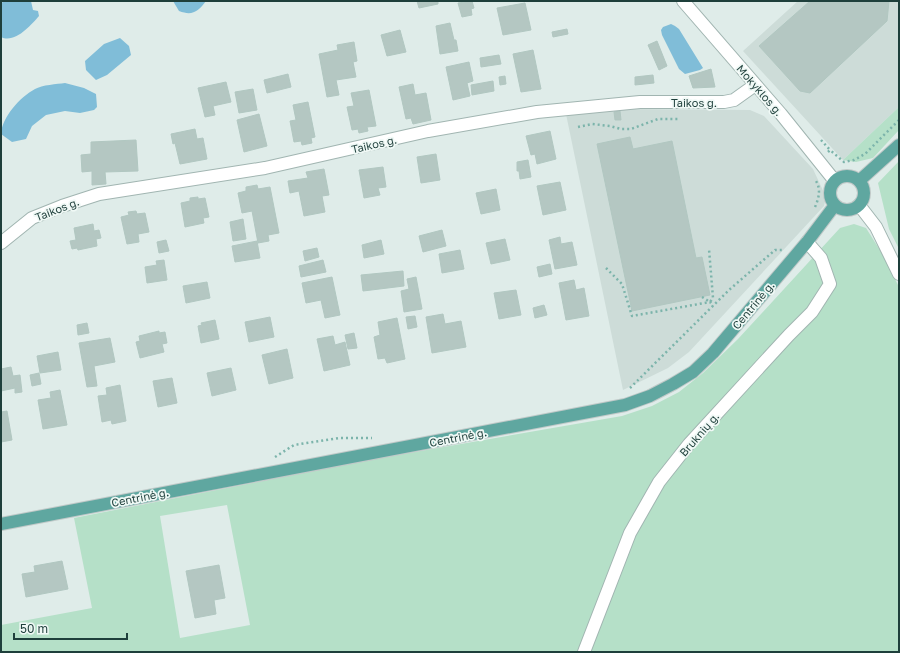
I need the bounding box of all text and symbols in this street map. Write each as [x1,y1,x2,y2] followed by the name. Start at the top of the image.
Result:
[734,62,786,118] street label: Mokyklos g.
[671,96,717,109] street label: Taikos g.
[350,132,398,156] street label: Taikos g.
[33,195,81,223] street label: Taikos g.
[729,279,777,331] street label: Centrinė g.
[676,409,722,459] street label: Bruknių g.
[428,425,488,449] street label: Centrinė g.
[110,485,170,509] street label: Centrinė g.
[14,615,127,641] scale bar
[20,621,48,636] text: 50 m

